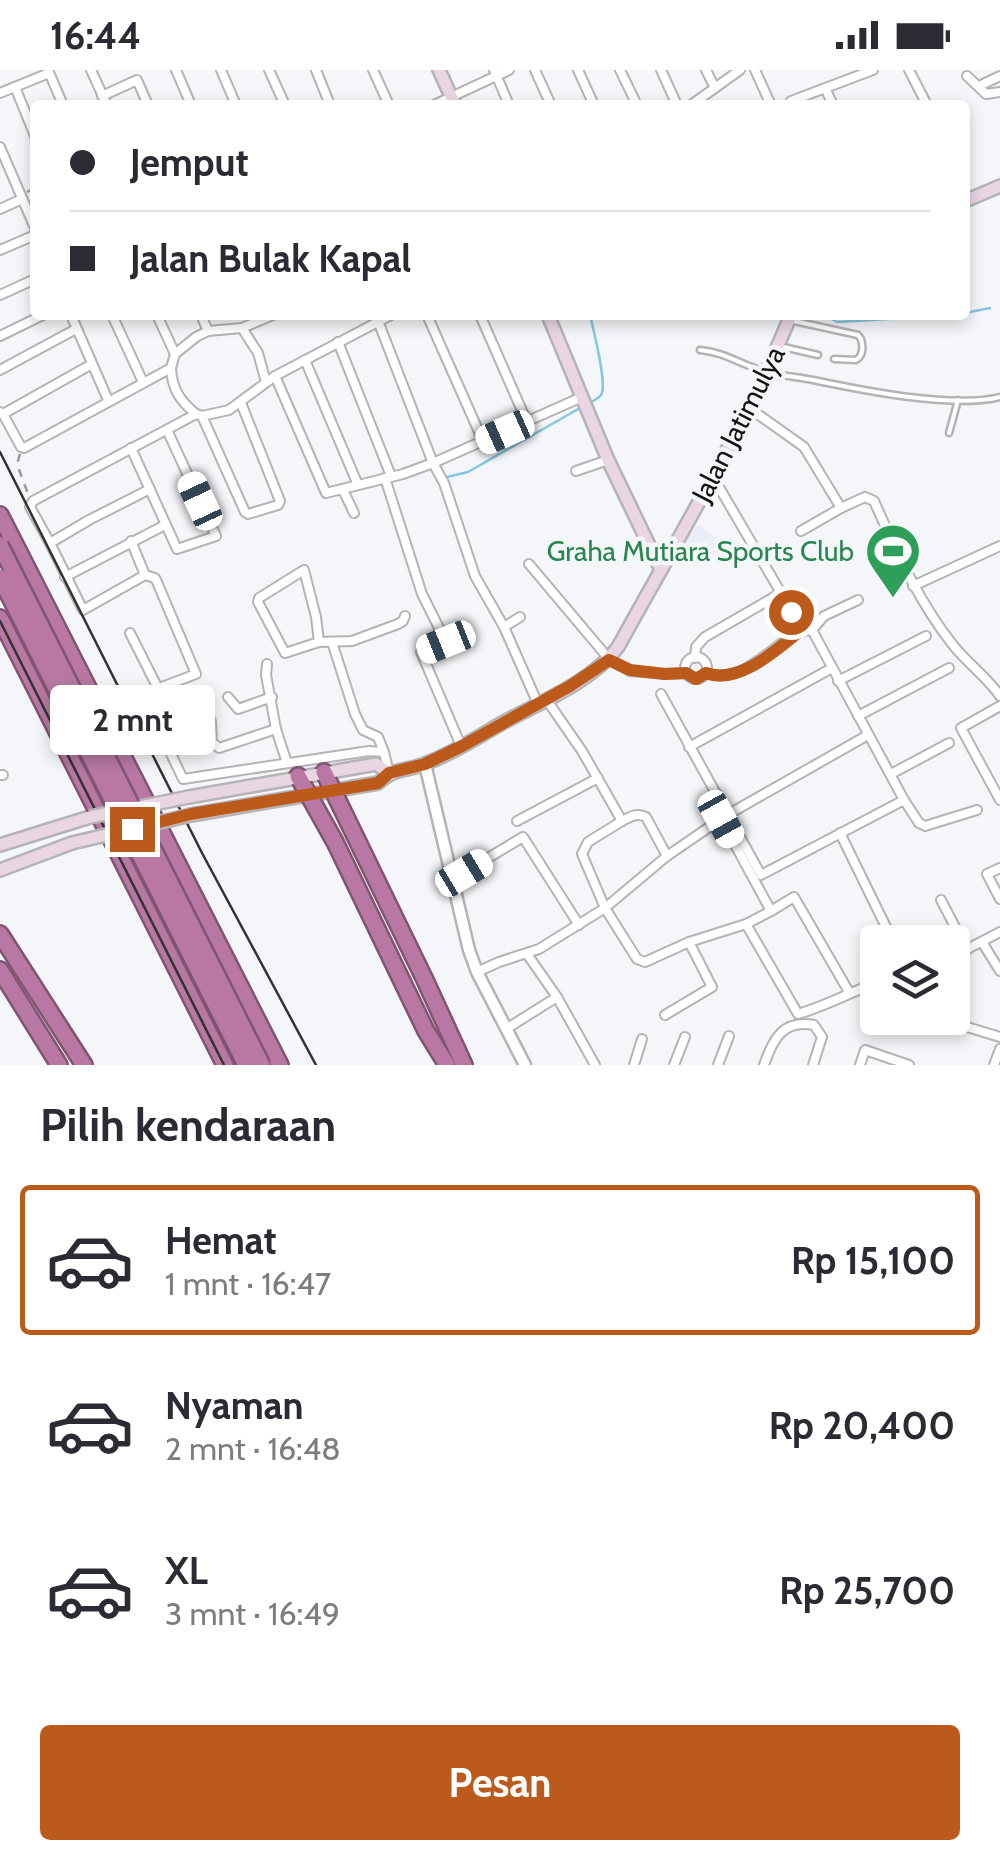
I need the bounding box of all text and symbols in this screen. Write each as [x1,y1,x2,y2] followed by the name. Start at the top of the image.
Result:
[50,12,141,59] text: 16:44
[130,139,249,186] text: Jemput
[130,235,411,282] text: Jalan Bulak Kapal
[684,340,792,509] street label: Jalan Jatimulya
[471,406,539,458] car
[174,467,226,535] car
[863,521,923,600] sports icon: Graha Mutiara Sports Club
[547,534,854,568] place label: Graha Mutiara Sports Club
[769,590,814,635] route start
[413,617,479,667] car
[49,684,214,754] callout: 2 mnt
[92,700,173,739] text: 2 mnt
[693,785,749,853] car
[110,807,155,852] route end
[431,845,497,901] car
[860,925,970,1035] map controls
[860,925,970,1035] button: layers
[40,1098,336,1152] text: Pilih kendaraan
[45,1215,135,1305] icon: car
[165,1217,277,1264] text: Hemat
[791,1237,955,1284] text: Rp 15,100
[165,1264,331,1303] text: 1 mnt · 16:47
[45,1380,135,1470] icon: car
[165,1382,304,1429] text: Nyaman
[769,1402,955,1449] text: Rp 20,400
[165,1429,341,1468] text: 2 mnt · 16:48
[45,1545,135,1635] icon: car
[165,1547,208,1594] text: XL
[779,1567,955,1614] text: Rp 25,700
[165,1594,340,1633] text: 3 mnt · 16:49
[40,1725,960,1840] button: Pesan

